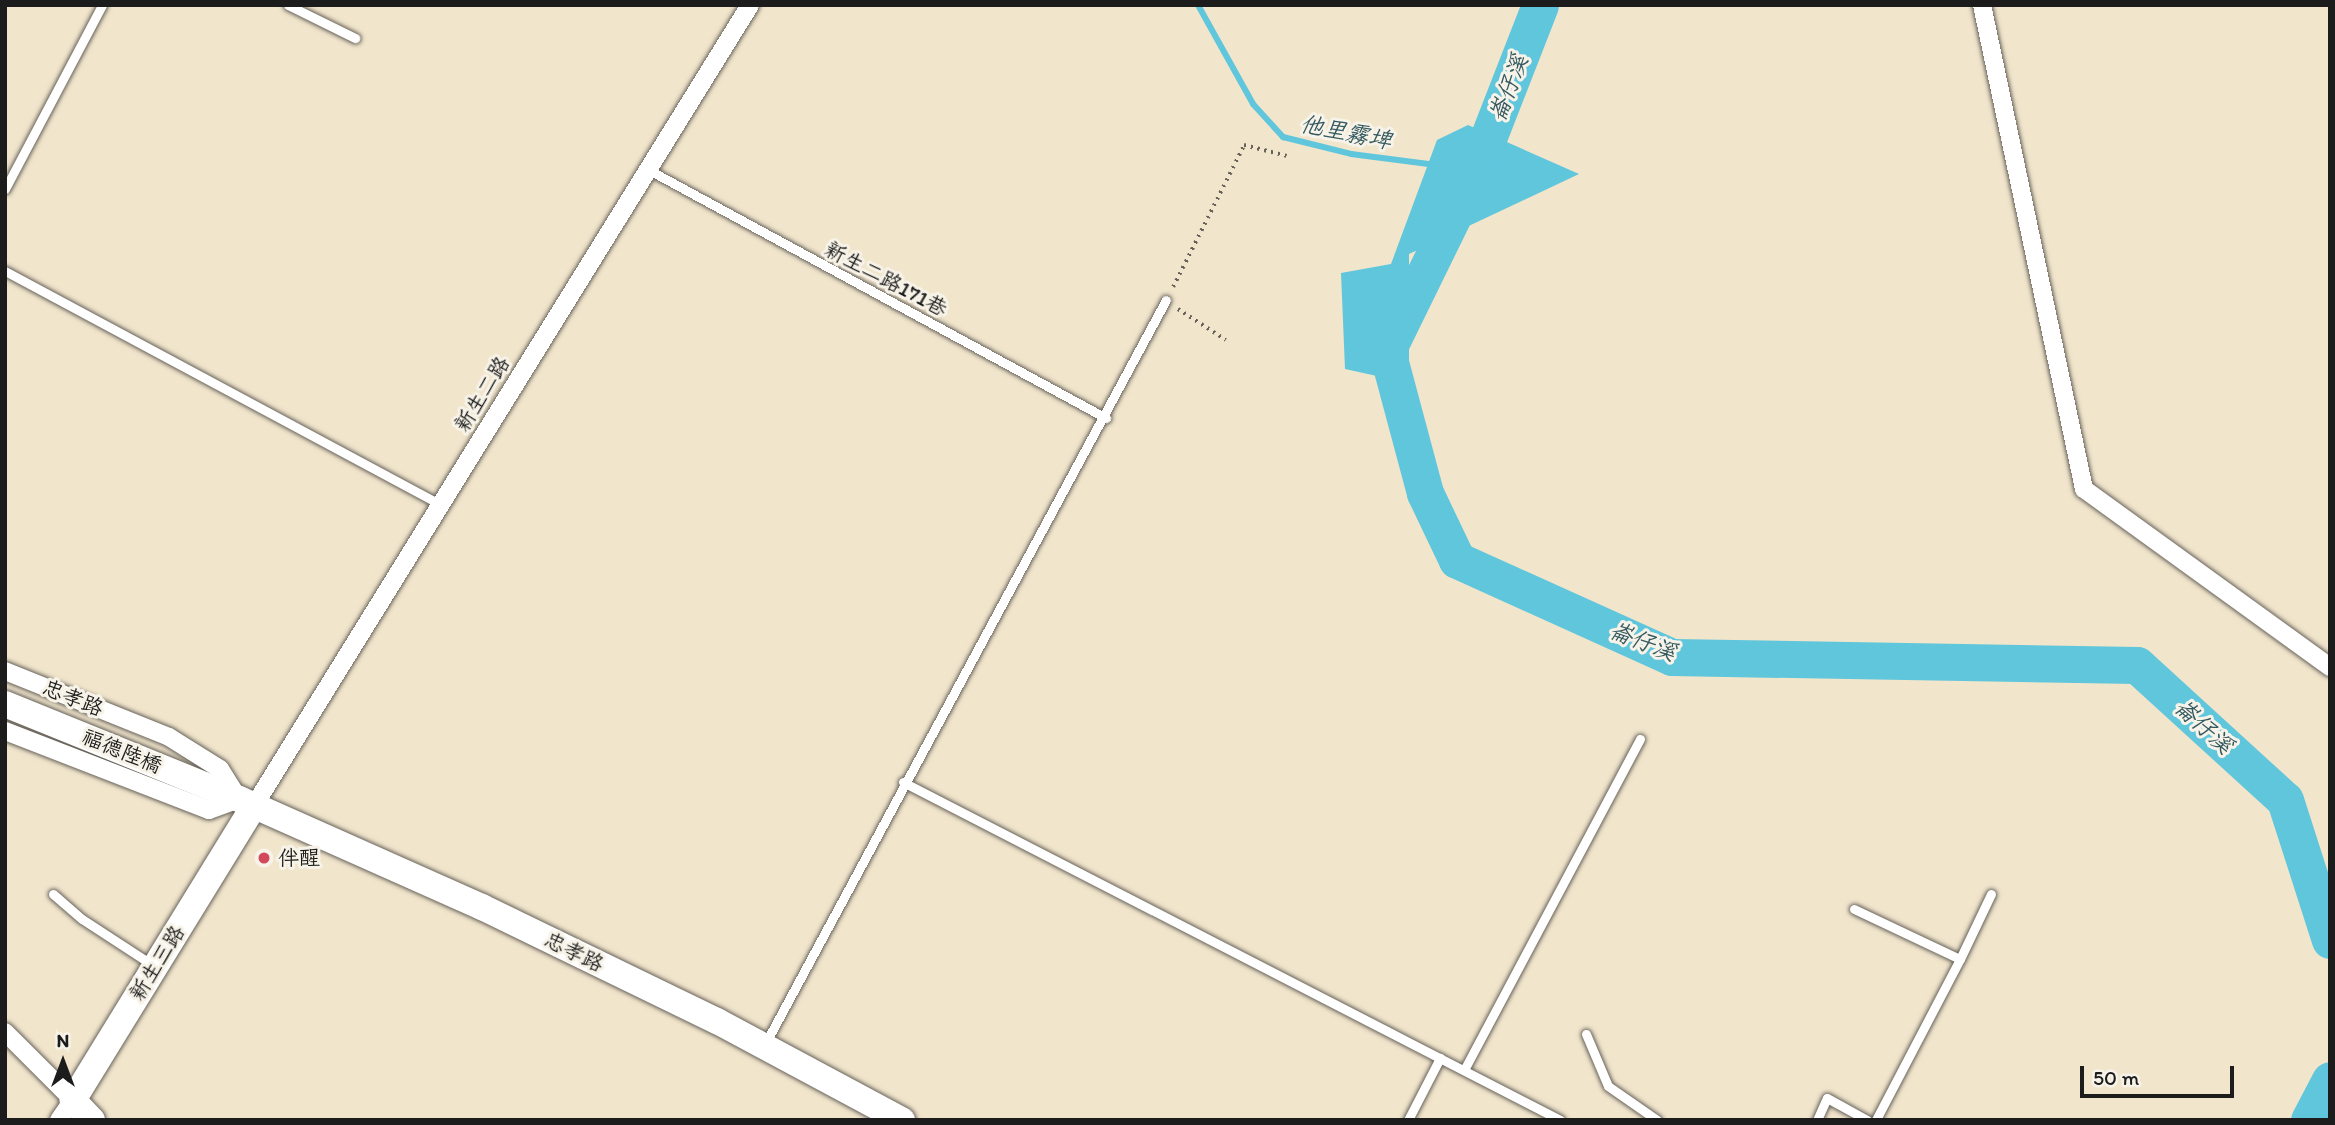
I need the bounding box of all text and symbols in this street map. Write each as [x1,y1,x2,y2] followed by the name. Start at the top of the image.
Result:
[1483,51,1533,125] water label: 崙仔溪
[1298,110,1394,154] water label: 他里霧埤
[821,236,951,322] street label: 新生二路171巷
[449,352,515,436] street label: 新生二路
[1606,616,1680,666] water label: 崙仔溪
[39,675,107,721] street label: 忠孝路
[2169,693,2239,759] water label: 崙仔溪
[78,724,166,778] street label: 福德陸橋
[278,845,320,871] place label: 伴醒
[256,850,272,866] marker: 伴醒
[124,921,190,1005] street label: 新生三路
[540,927,608,977] street label: 忠孝路
[28,1027,98,1097] north arrow
[57,1029,69,1052] text: N
[2083,1052,2237,1096] scale bar
[2093,1065,2139,1090] text: 50 m

